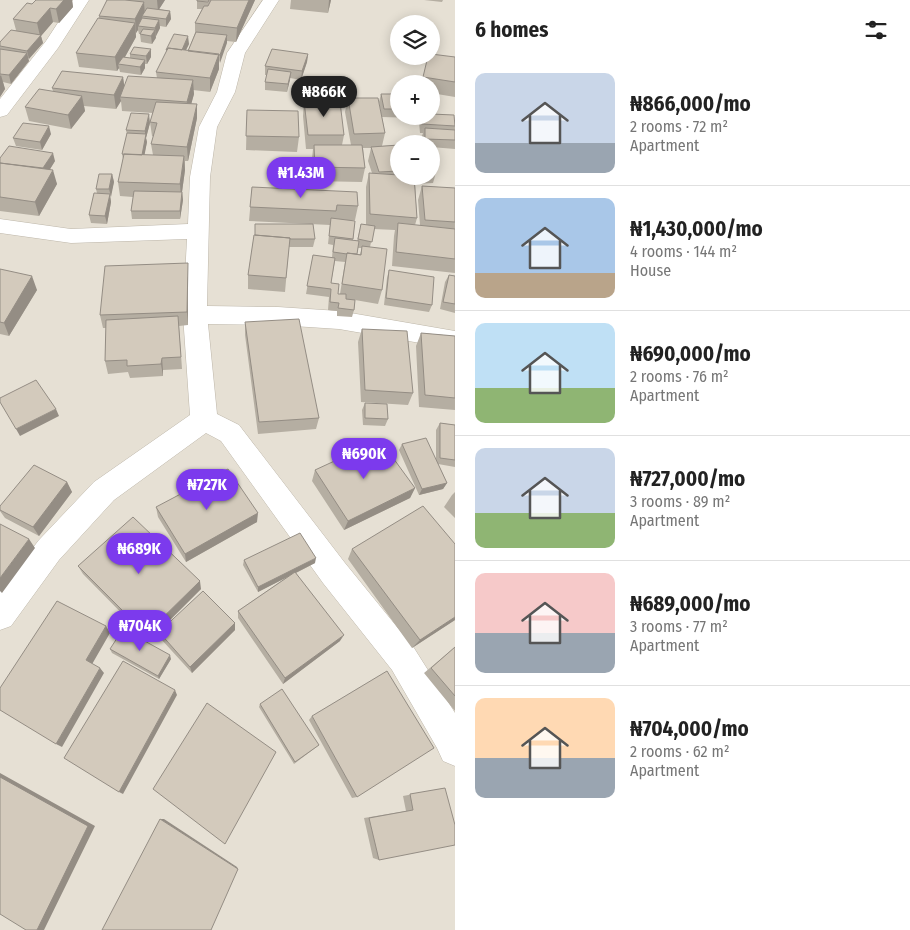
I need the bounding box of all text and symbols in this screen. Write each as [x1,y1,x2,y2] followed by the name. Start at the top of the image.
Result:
[390,15,440,185] map controls
[390,15,440,65] button: layers
[862,16,890,44] icon: filters
[475,17,548,43] text: 6 homes
[390,75,440,125] button: +
[289,76,359,118] pin: ₦866K
[302,82,346,101] text: ₦866K
[630,91,751,117] text: ₦866,000/mo
[515,93,575,153] icon: home
[630,117,728,136] text: 2 rooms · 72 m²
[390,135,440,185] button: −
[630,136,699,155] text: Apartment
[260,156,342,199] pin: ₦1.43M
[278,163,324,182] text: ₦1.43M
[630,216,763,242] text: ₦1,430,000/mo
[515,218,575,278] icon: home
[630,242,737,261] text: 4 rooms · 144 m²
[630,261,671,280] text: House
[630,341,751,367] text: ₦690,000/mo
[515,343,575,403] icon: home
[630,367,729,386] text: 2 rooms · 76 m²
[630,386,699,405] text: Apartment
[329,438,399,480] pin: ₦690K
[342,444,386,463] text: ₦690K
[630,466,745,492] text: ₦727,000/mo
[172,468,242,511] pin: ₦727K
[515,468,575,528] icon: home
[187,475,227,494] text: ₦727K
[630,492,730,511] text: 3 rooms · 89 m²
[630,511,699,530] text: Apartment
[104,532,174,575] pin: ₦689K
[117,539,161,558] text: ₦689K
[630,591,750,617] text: ₦689,000/mo
[515,593,575,653] icon: home
[105,610,175,652] pin: ₦704K
[119,616,161,635] text: ₦704K
[630,617,728,636] text: 3 rooms · 77 m²
[630,636,699,655] text: Apartment
[630,716,749,742] text: ₦704,000/mo
[515,718,575,778] icon: home
[630,742,729,761] text: 2 rooms · 62 m²
[630,761,699,780] text: Apartment

